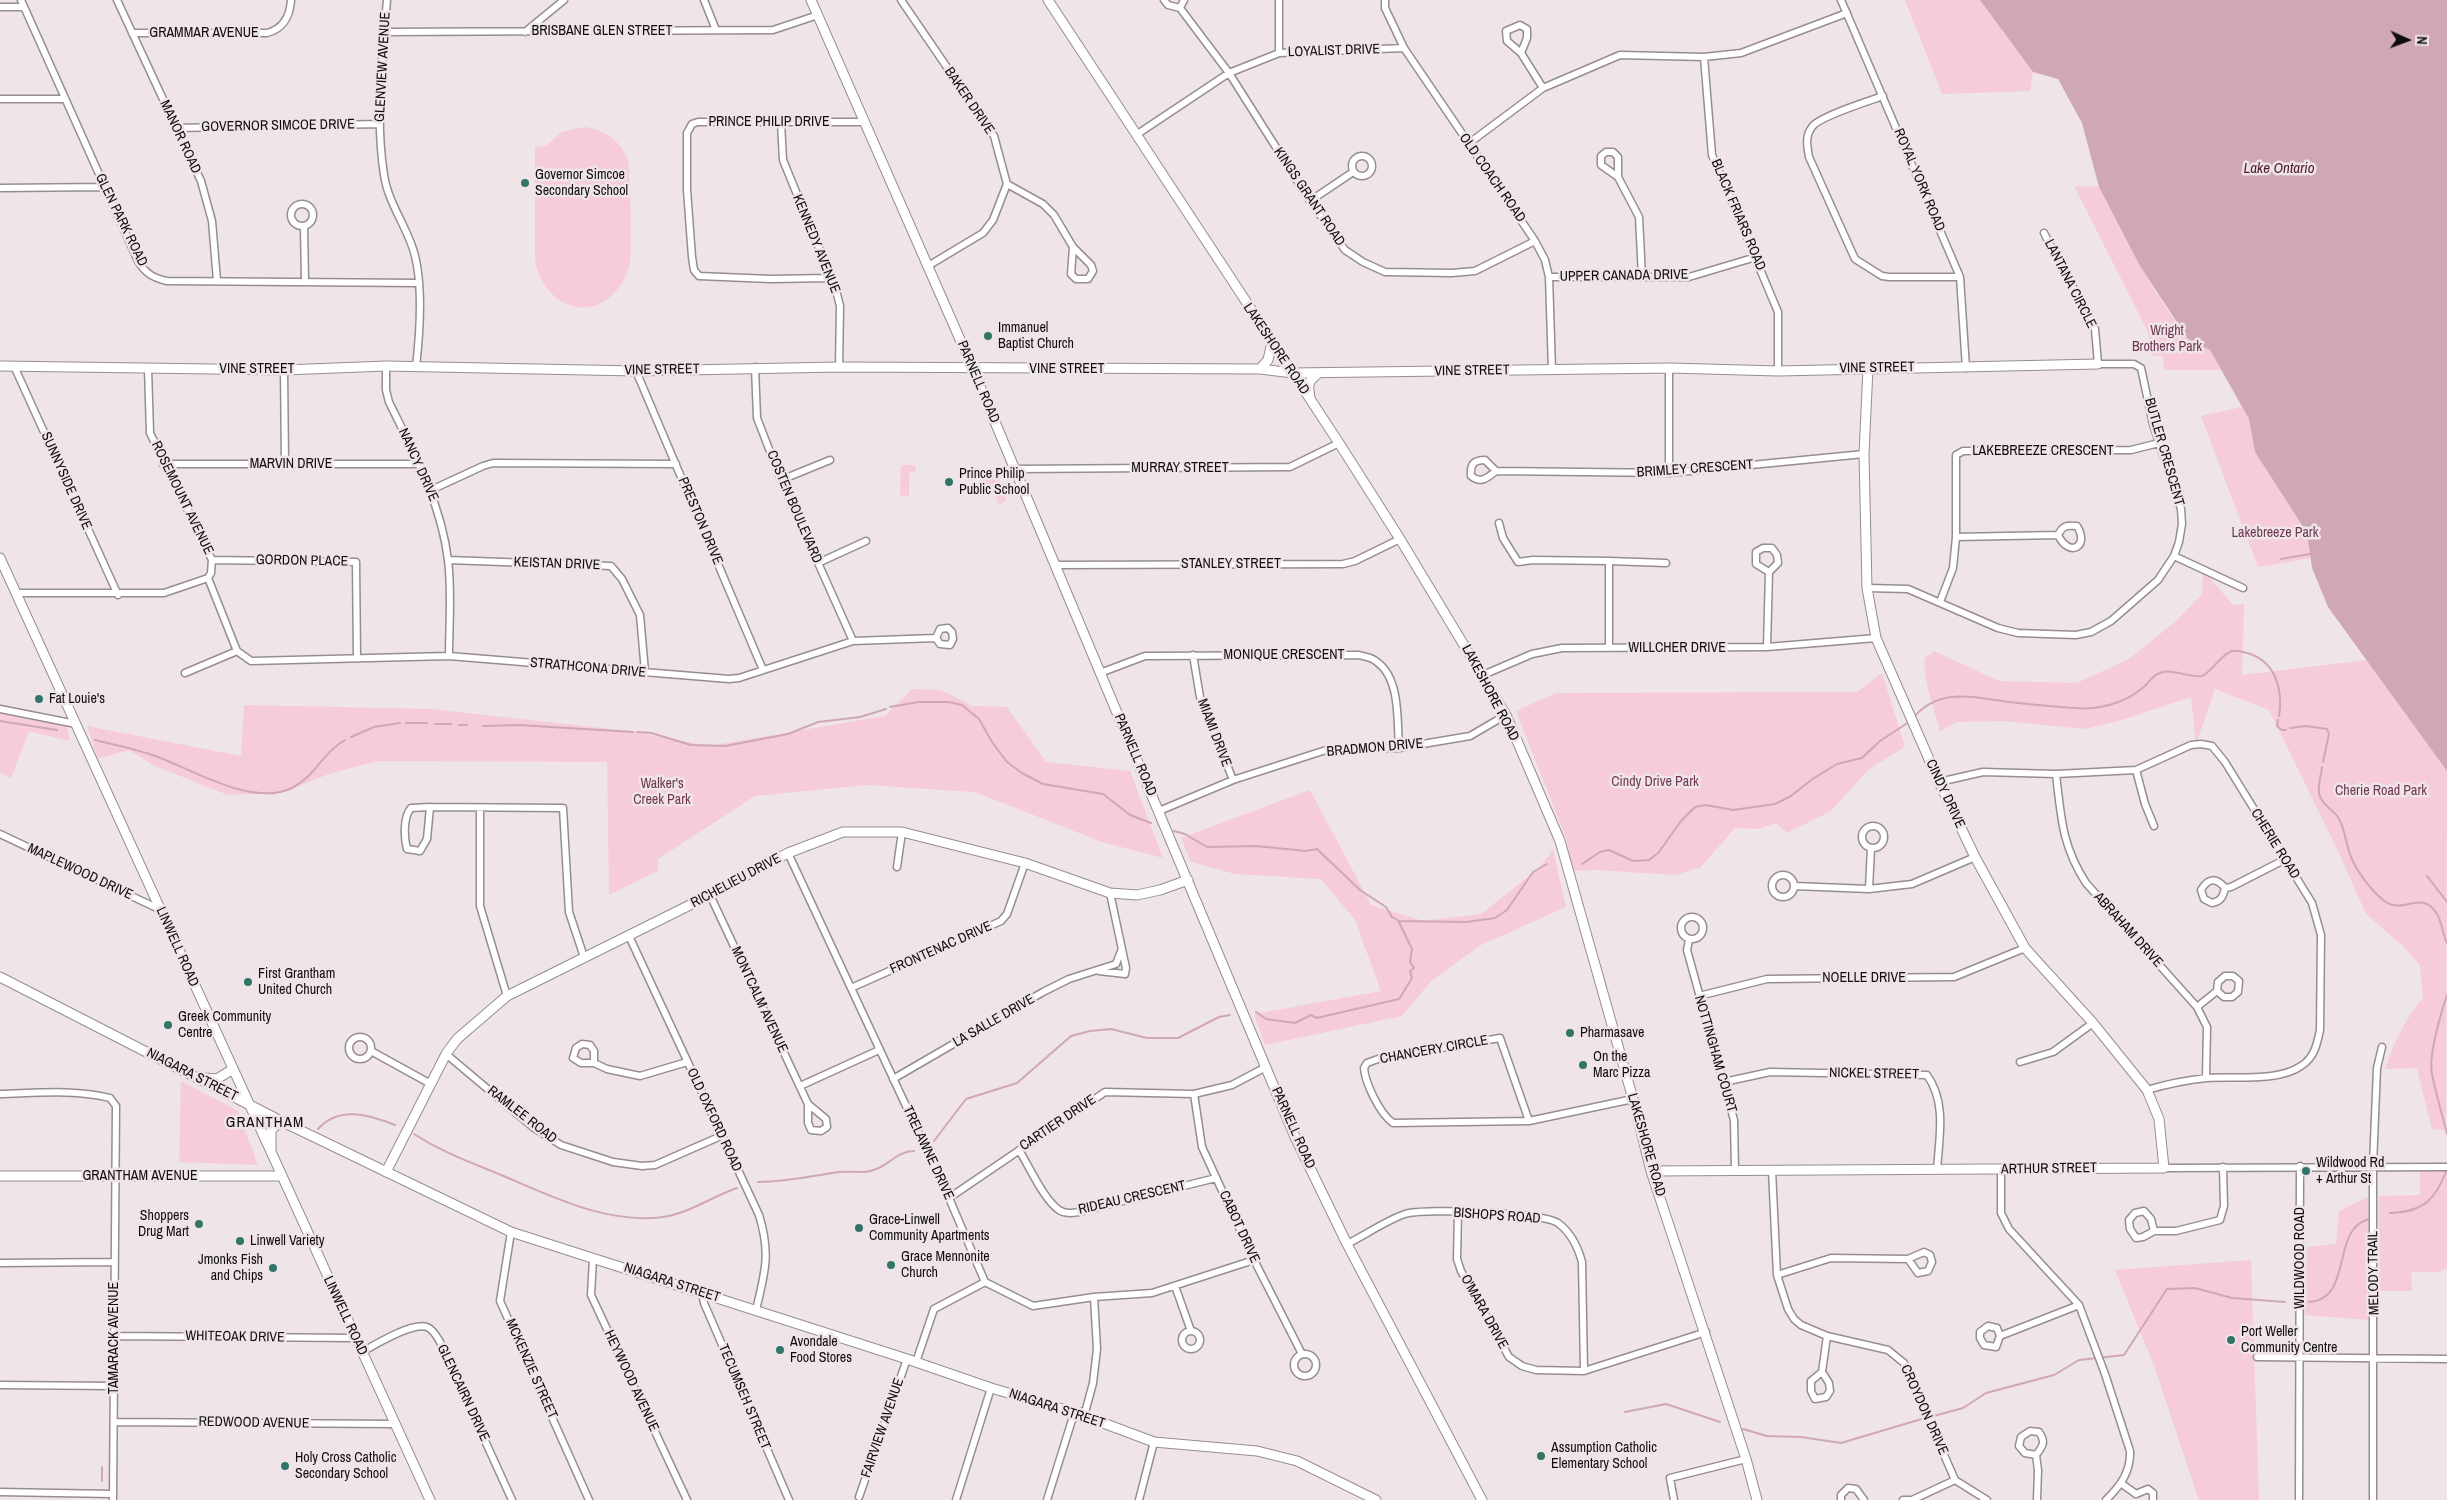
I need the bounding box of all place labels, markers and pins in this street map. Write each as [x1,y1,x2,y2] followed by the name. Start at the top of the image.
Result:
[535,167,628,200] place label: Governor Simcoe Secondary School
[519,177,531,189] marker: Governor Simcoe Secondary School
[998,320,1074,352] place label: Immanuel Baptist Church
[982,330,994,342] marker: Immanuel Baptist Church
[959,466,1029,498] place label: Prince Philip Public School
[943,476,955,488] marker: Prince Philip Public School
[49,691,105,707] place label: Fat Louie's
[33,693,45,705] marker: Fat Louie's
[258,966,335,999] place label: First Grantham United Church
[242,976,254,988] marker: First Grantham United Church
[178,1009,271,1042] place label: Greek Community Centre
[162,1019,174,1031] marker: Greek Community Centre
[1580,1025,1644,1041] place label: Pharmasave
[1564,1027,1576,1039] marker: Pharmasave
[1593,1049,1650,1082] place label: On the Marc Pizza
[1577,1059,1589,1071] marker: On the Marc Pizza
[2316,1155,2384,1188] place label: Wildwood Rd + Arthur St
[2300,1165,2312,1177] marker: Wildwood Rd + Arthur St
[138,1208,189,1240] place label: Shoppers Drug Mart
[869,1212,990,1244] place label: Grace-Linwell Community Apartments
[193,1218,205,1230] marker: Shoppers Drug Mart
[853,1222,865,1234] marker: Grace-Linwell Community Apartments
[250,1233,324,1249] place label: Linwell Variety
[234,1235,246,1247] marker: Linwell Variety
[901,1249,990,1282] place label: Grace Mennonite Church
[198,1252,263,1284] place label: Jmonks Fish and Chips
[885,1259,897,1271] marker: Grace Mennonite Church
[267,1262,279,1274] marker: Jmonks Fish and Chips
[2241,1324,2337,1356] place label: Port Weller Community Centre
[790,1334,852,1366] place label: Avondale Food Stores
[2225,1334,2237,1346] marker: Port Weller Community Centre
[774,1344,786,1356] marker: Avondale Food Stores
[1551,1440,1657,1472] place label: Assumption Catholic Elementary School
[295,1450,396,1482] place label: Holy Cross Catholic Secondary School
[1535,1450,1547,1462] marker: Assumption Catholic Elementary School
[279,1460,291,1472] marker: Holy Cross Catholic Secondary School

